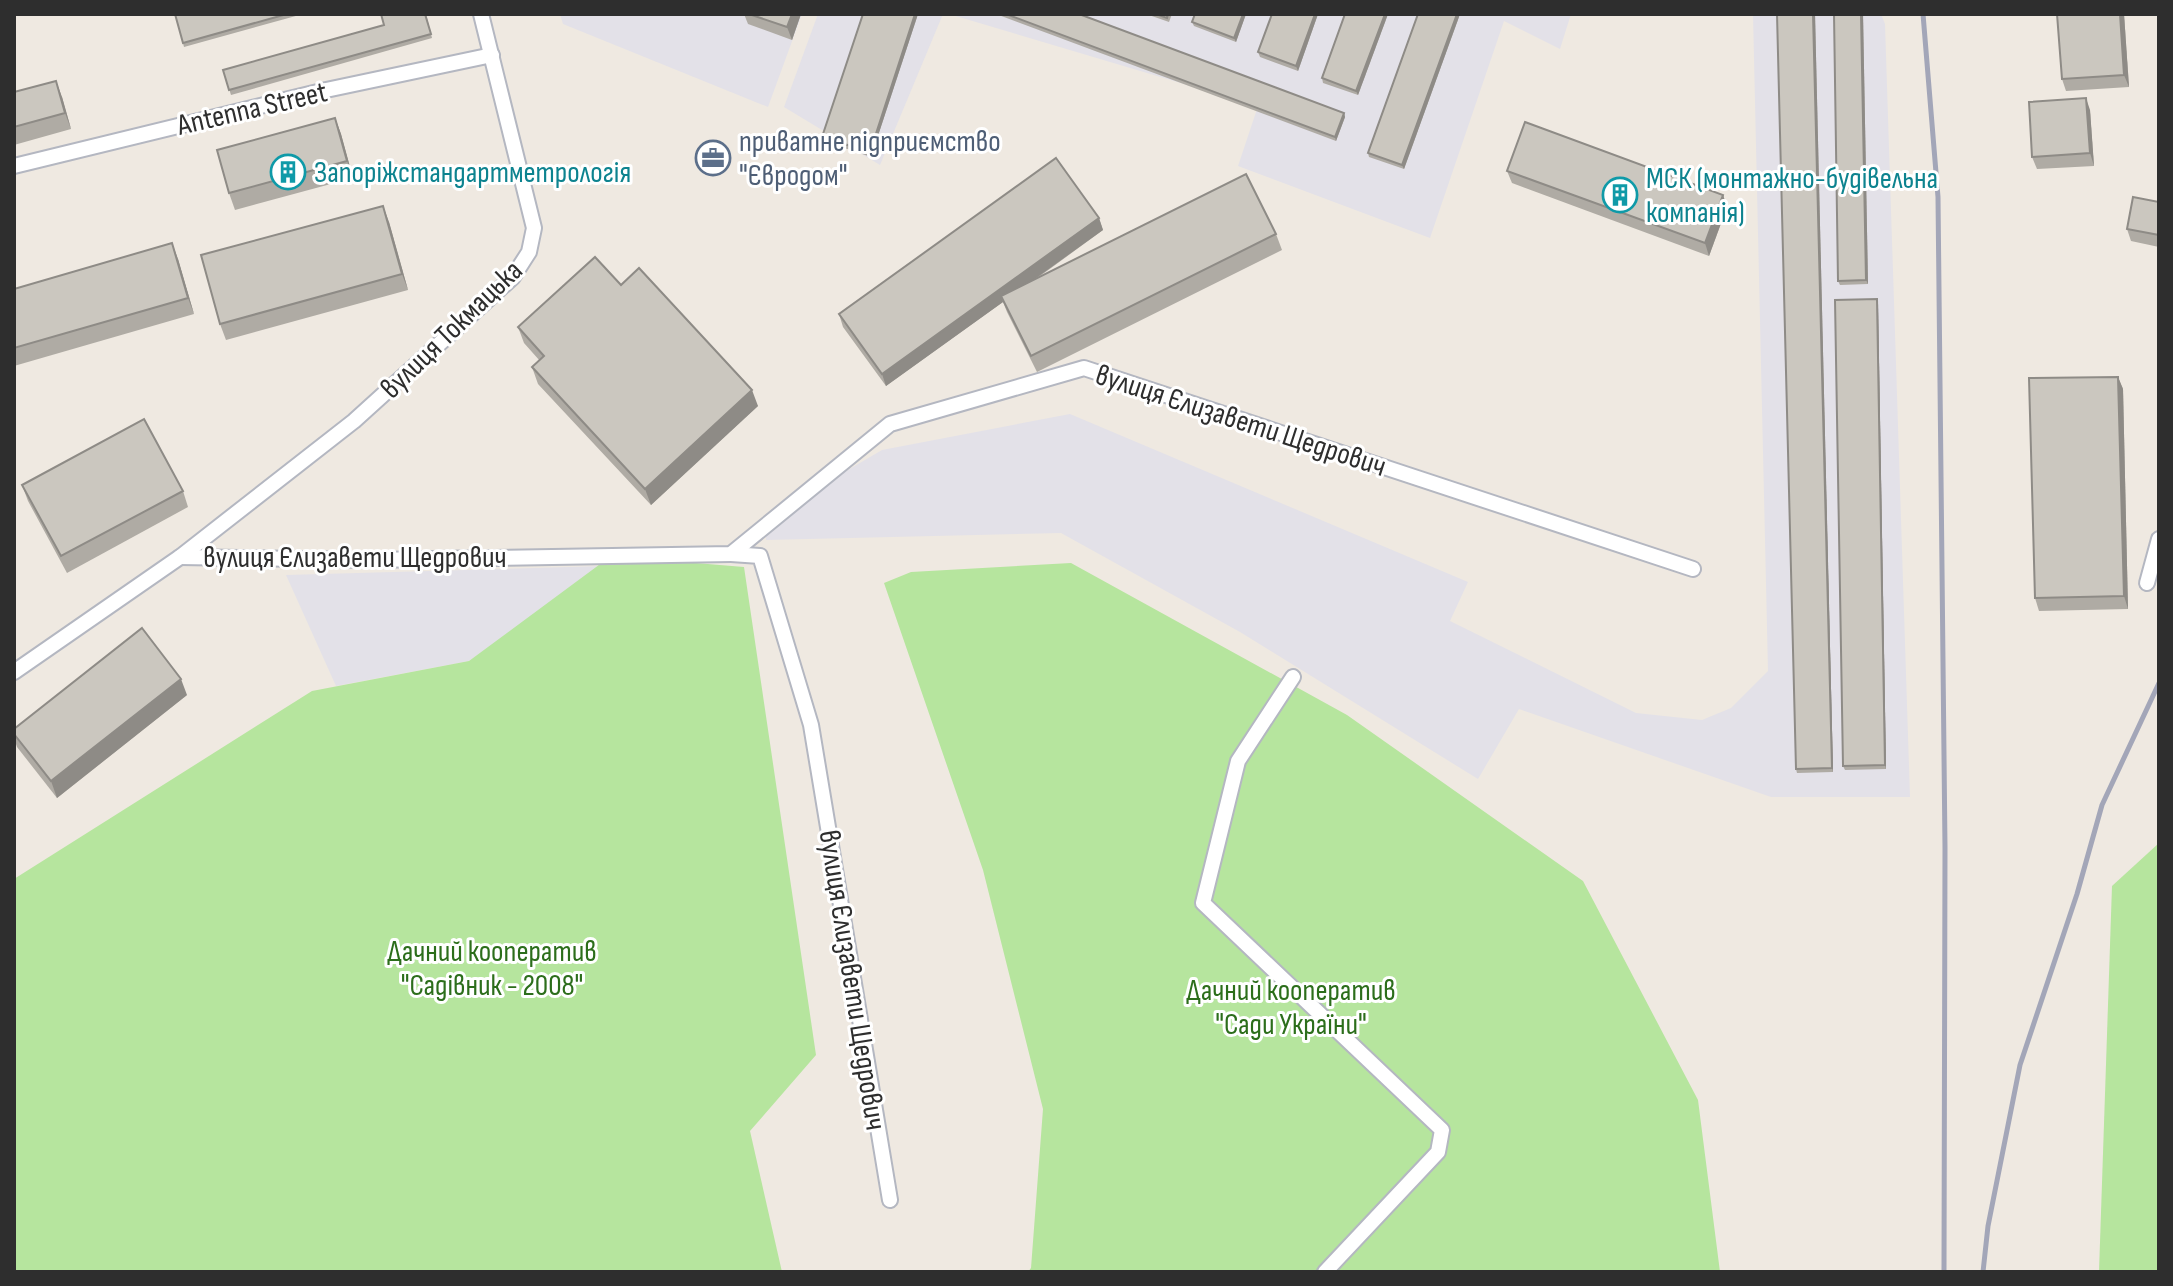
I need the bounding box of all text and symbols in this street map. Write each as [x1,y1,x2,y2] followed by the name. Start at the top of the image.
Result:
[173,74,331,144] street label: Antenna Street
[739,124,1001,194] place label: приватне підприємство "Євродом"
[694,139,732,177] office icon: приватне підприємство "Євродом"
[269,153,307,191] building icon: Запоріжстандартметрологія
[314,155,631,191] place label: Запоріжстандартметрологія
[1646,161,1938,231] place label: МСК (монтажно-будівельна компанія)
[1601,176,1639,214] building icon: МСК (монтажно-будівельна компанія)
[373,253,530,406] street label: вулиця Токмацька
[1091,357,1390,485] street label: вулиця Єлизавети Щедрович
[203,540,507,576] street label: вулиця Єлизавети Щедрович
[811,828,894,1133] street label: вулиця Єлизавети Щедрович
[387,934,597,1004] park label: Дачний кооператив "Садівник - 2008"
[1186,973,1396,1043] park label: Дачний кооператив "Сади України"

